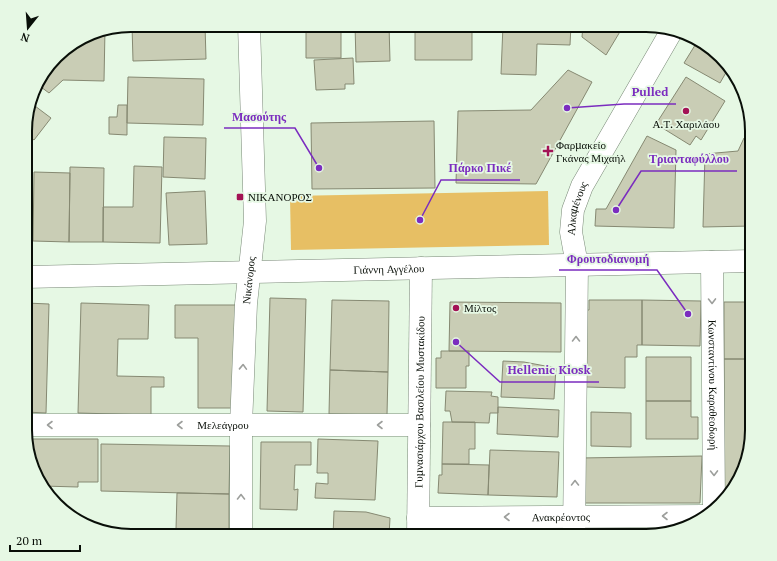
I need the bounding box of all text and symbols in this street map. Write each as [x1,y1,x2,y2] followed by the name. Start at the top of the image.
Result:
[8,8,48,48] north arrow
[18,29,31,45] text: N
[624,80,676,104] callout: Pulled
[632,84,669,99] text: Pulled
[224,104,295,128] callout: Μασούτης
[681,106,691,116] marker: Α.Τ. Χαριλάου
[232,109,287,124] text: Μασούτης
[652,117,720,131] place label: Α.Τ. Χαριλάου
[556,138,626,165] place label: Φαρμακείο Γκάνας Μιχαήλ
[543,146,553,156] marker: Φαρμακείο Γκάνας Μιχαήλ
[641,147,737,171] callout: Τριανταφύλλου
[649,151,729,166] text: Τριανταφύλλου
[441,156,520,180] callout: Πάρκο Πικέ
[449,160,511,175] text: Πάρκο Πικέ
[564,178,591,236] street label: Αλκαμένους
[248,190,312,204] place label: ΝΙΚΑΝΟΡΟΣ
[235,192,245,202] marker: ΝΙΚΑΝΟΡΟΣ
[559,246,657,270] callout: Φρουτοδιανομή
[567,251,649,266] text: Φρουτοδιανομή
[239,255,258,305] street label: Νικάνορος
[353,261,425,277] street label: Γιάννη Αγγέλου
[708,298,716,304] one-way arrow
[464,301,497,315] place label: Μίλτος
[451,303,461,313] marker: Μίλτος
[412,315,427,488] street label: Γυμνασιάρχου Βασιλείου Μυστακίδου
[705,320,721,451] street label: Κωνσταντίνου Καραθεοδωρή
[572,336,580,342] one-way arrow
[500,358,599,382] callout: Hellenic Kiosk
[508,362,590,377] text: Hellenic Kiosk
[239,364,247,370] one-way arrow
[197,418,249,432] street label: Μελεάγρου
[47,421,53,429] one-way arrow
[177,421,183,429] one-way arrow
[377,421,383,429] one-way arrow
[710,470,718,476] one-way arrow
[571,480,579,486] one-way arrow
[237,494,245,500] one-way arrow
[532,510,591,524] street label: Ανακρέοντος
[662,512,668,520] one-way arrow
[504,513,510,521] one-way arrow
[10,527,80,553] scale bar
[16,533,43,548] text: 20 m

